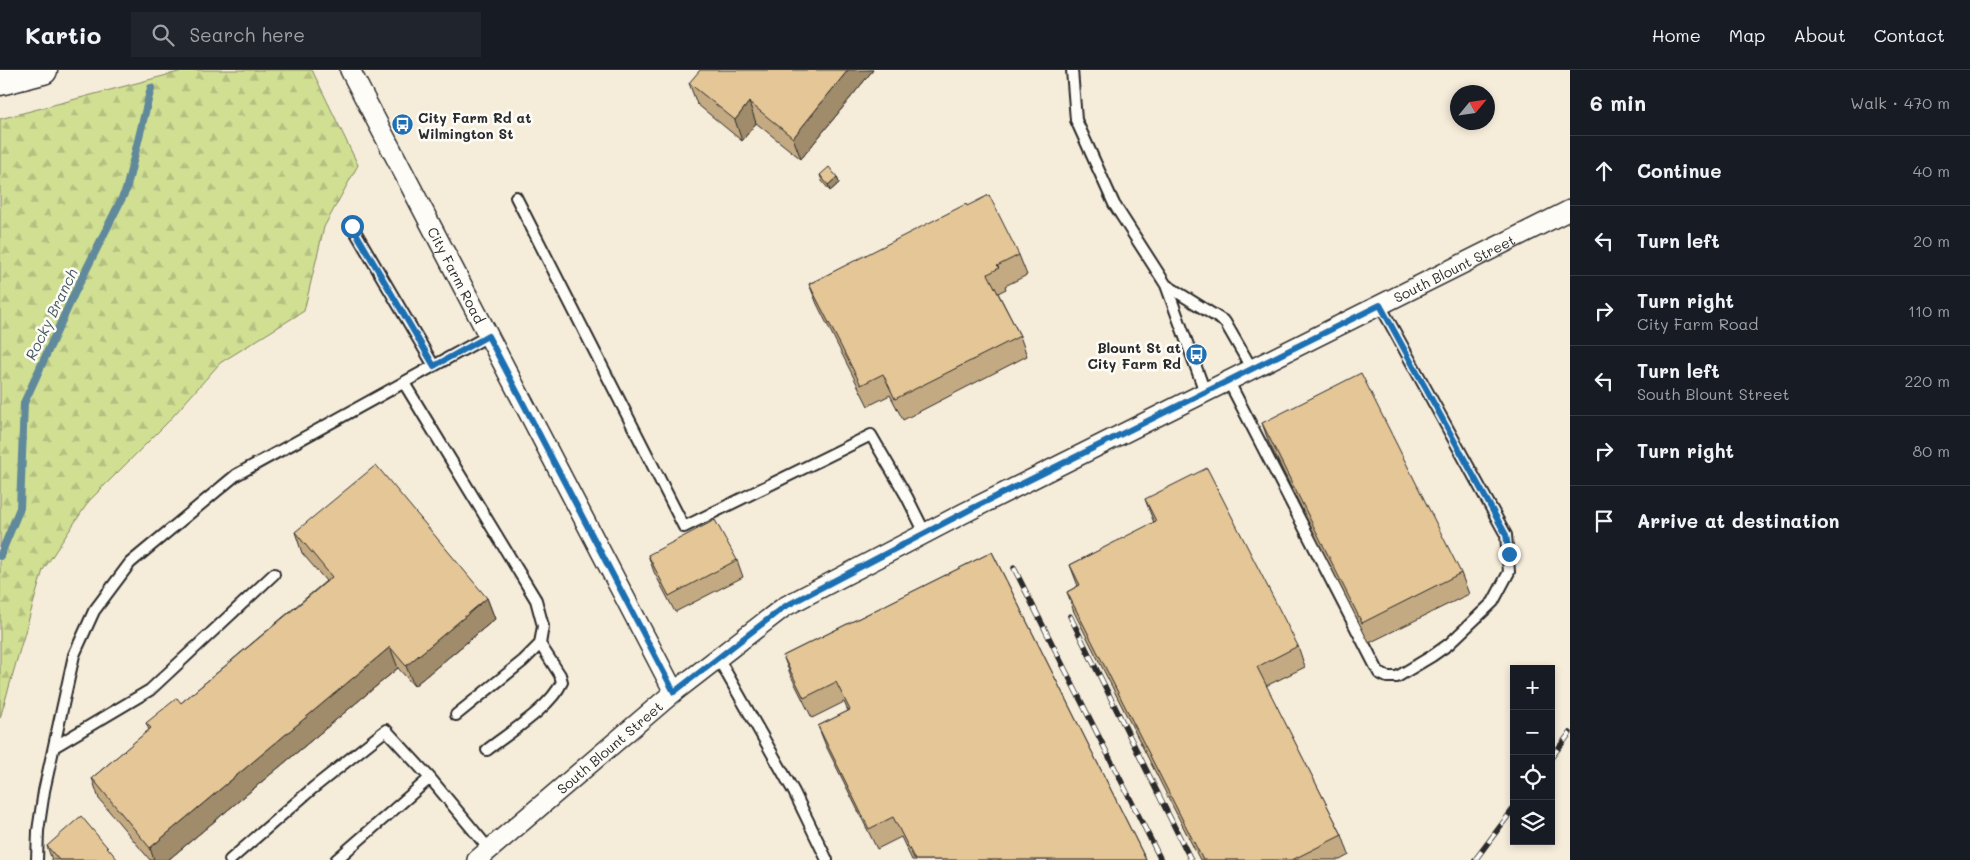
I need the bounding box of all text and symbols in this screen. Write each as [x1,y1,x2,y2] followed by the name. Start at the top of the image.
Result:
[131,12,481,57] search box
[25,19,101,50] text: Kartio
[149,21,177,49] icon: search
[189,22,305,47] text: Search here
[1652,23,1701,47] text: Home
[1729,23,1765,47] text: Map
[1793,23,1846,47] text: About
[1874,23,1945,47] text: Contact
[1450,85,1495,130] north arrow
[1590,89,1646,116] text: 6 min
[1850,92,1950,113] text: Walk · 470 m
[418,108,531,143] place label: City Farm Rd at Wilmington St
[390,113,414,137] bus stop icon: City Farm Rd at Wilmington St
[1590,157,1618,185] icon: ahead
[1637,158,1722,183] text: Continue
[1913,160,1950,181] text: 40 m
[341,215,364,238] route start
[424,223,490,327] street label: City Farm Road
[1590,227,1618,255] icon: left
[1637,228,1720,253] text: Turn left
[1390,230,1518,306] street label: South Blount Street
[1913,230,1950,251] text: 20 m
[20,265,82,363] water label: Rocky Branch
[1637,288,1734,313] text: Turn right
[1590,297,1618,325] icon: right
[1908,300,1950,321] text: 110 m
[1637,313,1759,334] text: City Farm Road
[1087,338,1181,373] place label: Blount St at City Farm Rd
[1185,343,1209,367] bus stop icon: Blount St at City Farm Rd
[1637,358,1720,383] text: Turn left
[1590,367,1618,395] icon: left
[1904,370,1950,391] text: 220 m
[1637,383,1790,404] text: South Blount Street
[1590,437,1618,465] icon: right
[1637,438,1734,463] text: Turn right
[1913,440,1950,461] text: 80 m
[1590,507,1618,535] icon: arrive
[1637,508,1840,533] text: Arrive at destination
[1498,543,1521,566] route end
[1510,665,1555,845] map controls
[1510,665,1555,710] button: +
[552,696,666,798] street label: South Blount Street
[1510,710,1555,755] button: −
[1510,755,1555,800] button: locate
[1510,800,1555,845] button: layers

